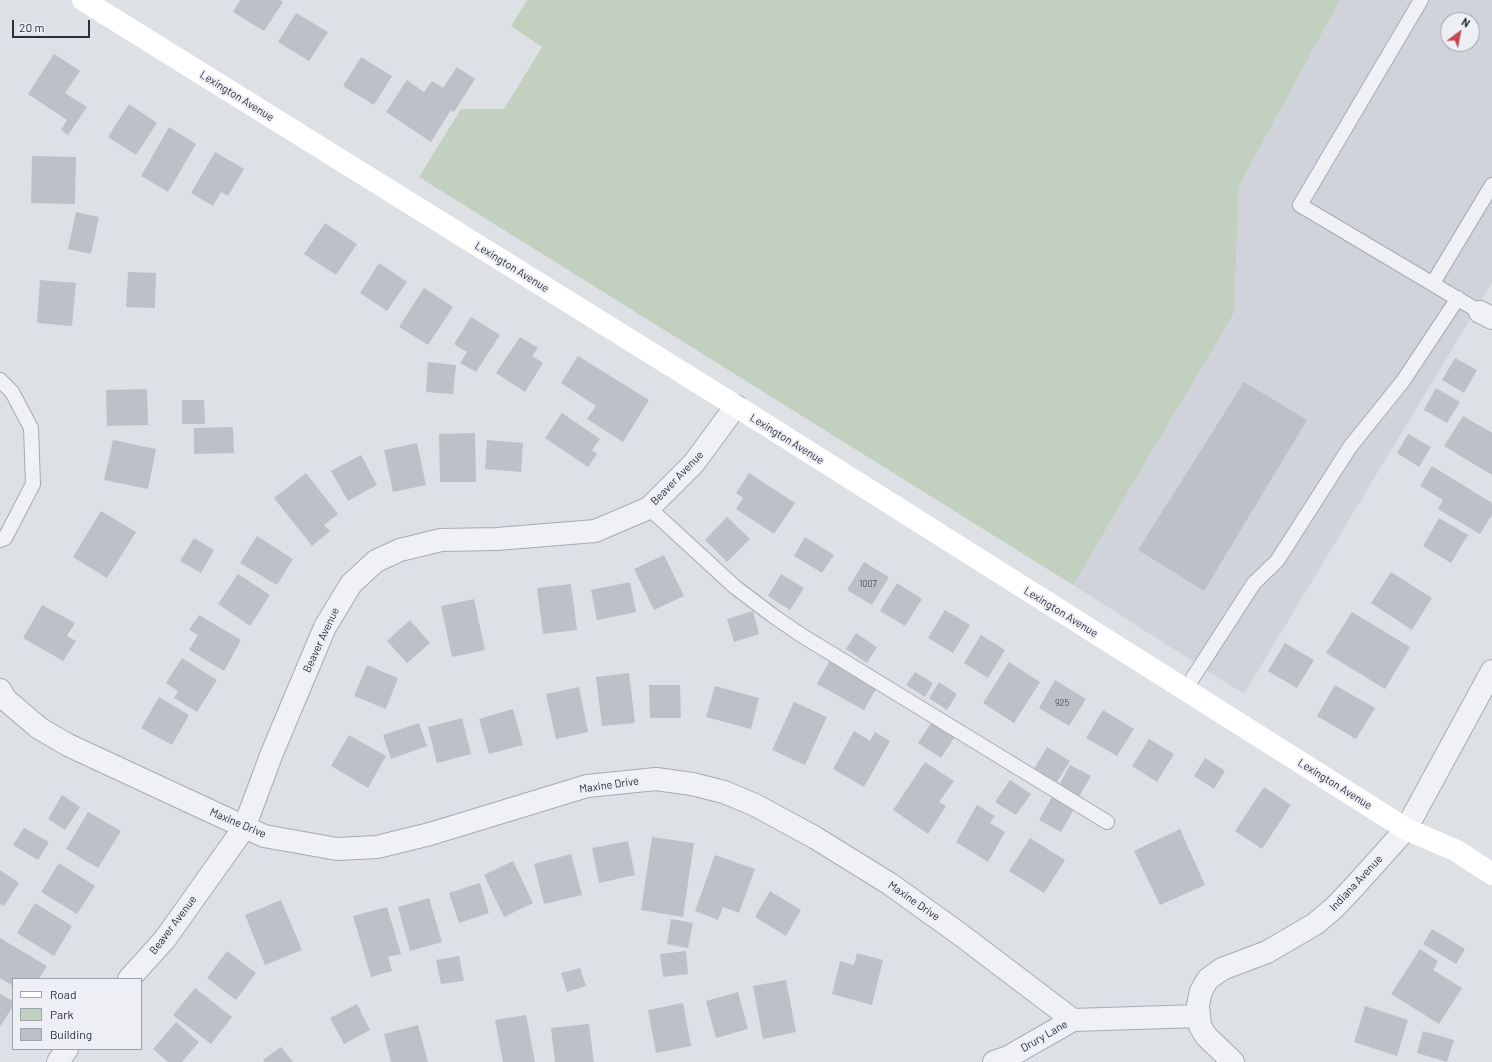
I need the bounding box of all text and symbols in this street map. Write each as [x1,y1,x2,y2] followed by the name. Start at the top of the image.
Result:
[14,12,92,38] scale bar
[1440,12,1480,52] north arrow
[1460,15,1473,30] text: N
[19,20,45,34] text: 20 m
[198,68,276,124] street label: Lexington Avenue
[473,239,551,295] street label: Lexington Avenue
[748,411,826,467] street label: Lexington Avenue
[648,448,706,508] street label: Beaver Avenue
[859,579,877,589] house number: 1007
[1022,584,1100,640] street label: Lexington Avenue
[300,605,342,675] street label: Beaver Avenue
[1055,698,1069,708] house number: 925
[1296,756,1374,812] street label: Lexington Avenue
[578,774,640,796] street label: Maxine Drive
[208,805,268,841] street label: Maxine Drive
[1327,852,1385,914] street label: Indiana Avenue
[886,878,942,924] street label: Maxine Drive
[147,893,199,957] street label: Beaver Avenue
[12,978,142,1050] legend
[50,987,77,1001] text: Road
[50,1007,74,1021] text: Park
[1018,1017,1070,1055] street label: Drury Lane
[50,1027,92,1041] text: Building

